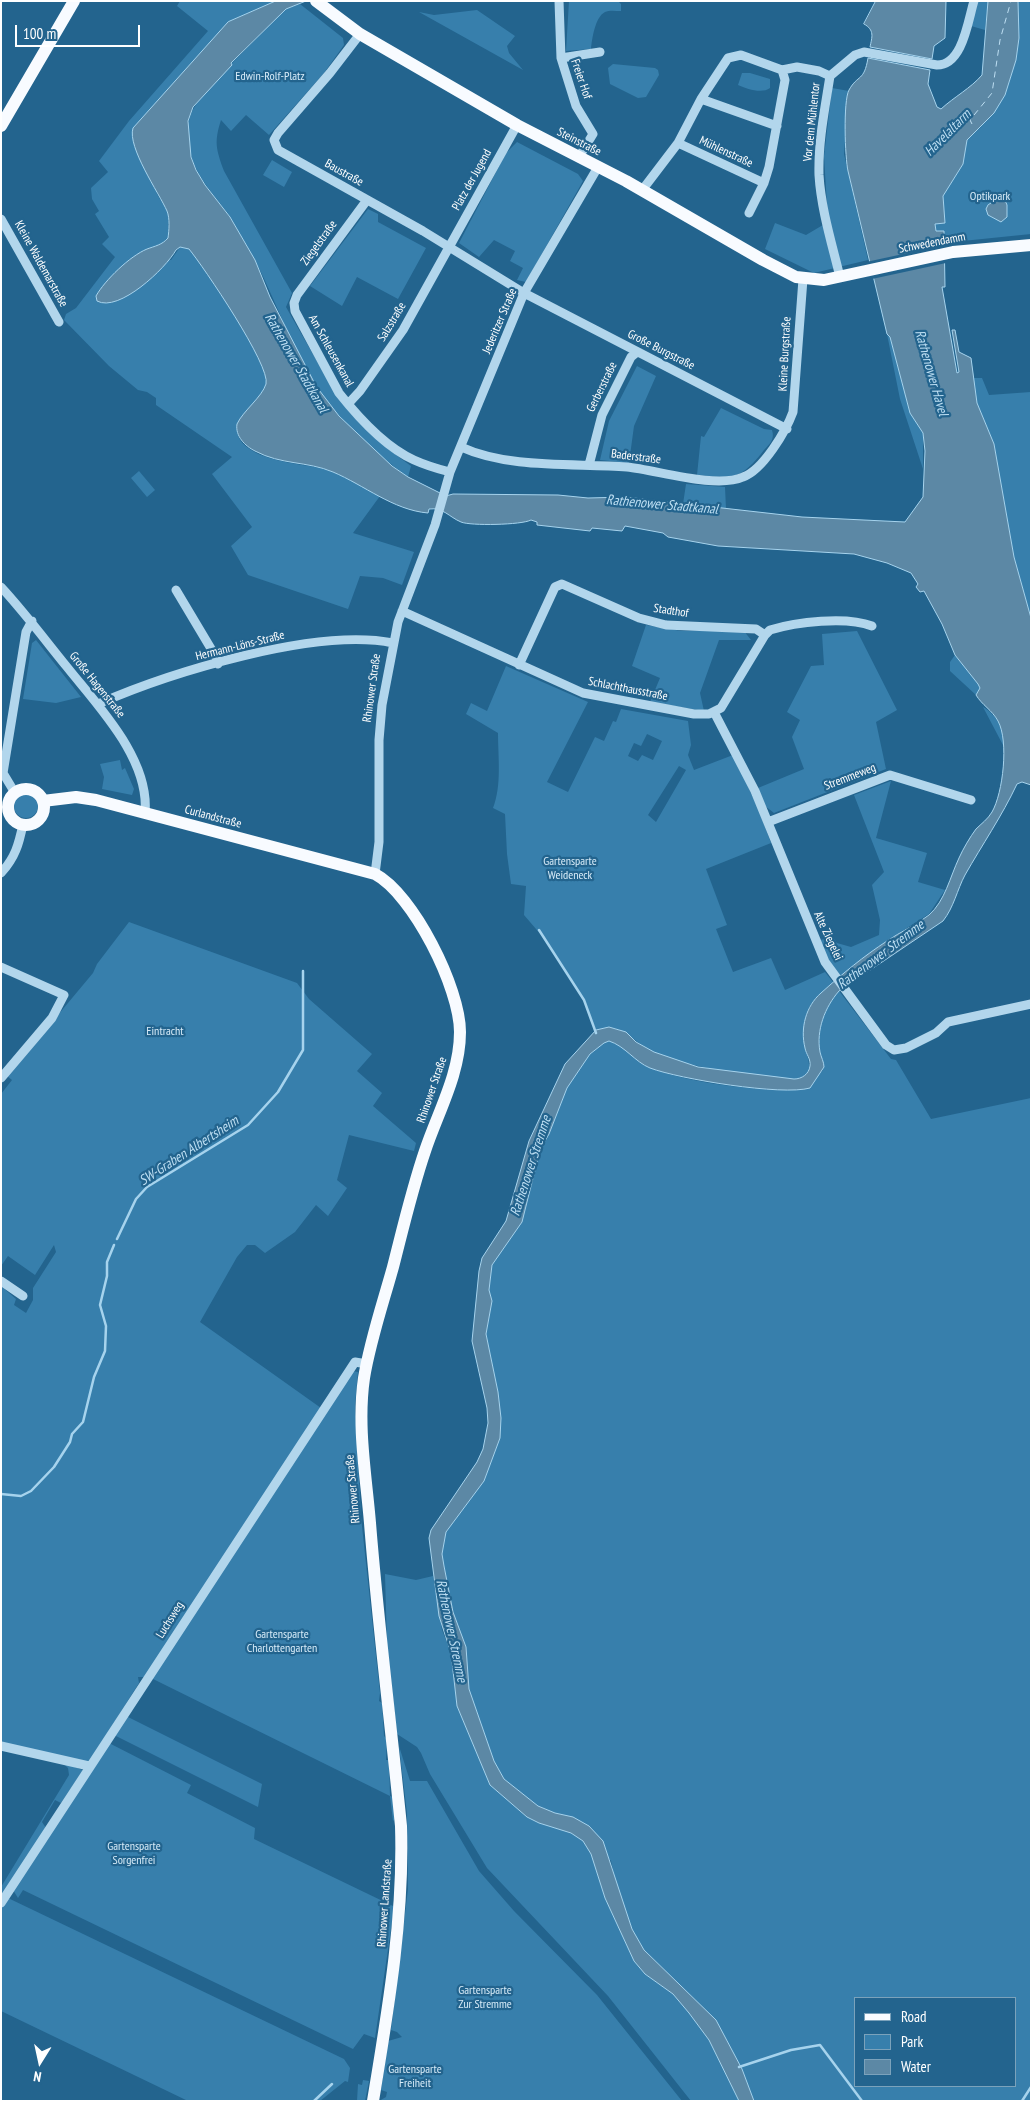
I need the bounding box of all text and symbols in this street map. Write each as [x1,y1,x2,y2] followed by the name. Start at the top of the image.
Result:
[18,15,142,47] scale bar
[23,24,56,43] text: 100 m
[567,57,595,101] street label: Freier Hof
[235,70,305,84] park label: Edwin-Rolf-Platz
[801,82,823,162] street label: Vor dem Mühlentor
[921,106,975,160] water label: Havelaltarm
[555,125,603,159] street label: Steinstraße
[697,133,755,171] street label: Mühlenstraße
[449,147,495,213] street label: Platz der Jugend
[322,157,366,189] street label: Baustraße
[970,190,1010,204] park label: Optikpark
[11,218,71,310] street label: Kleine Waldemarstraße
[298,218,340,268] street label: Ziegelstraße
[897,229,967,257] street label: Schwedendamm
[480,286,520,356] street label: Jederitzer Straße
[375,300,409,344] street label: Salzstraße
[261,310,331,416] water label: Rathenower Stadtkanal
[305,312,357,390] street label: Am Schleusenkanal
[776,316,794,392] street label: Kleine Burgstraße
[625,327,697,373] street label: Große Burgstraße
[911,328,951,418] water label: Rathenower Havel
[584,360,620,414] street label: Gerberstraße
[610,447,662,467] street label: Baderstraße
[605,492,719,518] water label: Rathenower Stadtkanal
[653,601,689,621] street label: Stadthof
[194,628,286,664] street label: Hermann-Löns-Straße
[66,649,128,721] street label: Große Hagenstraße
[360,653,384,723] street label: Rhinower Straße
[587,674,669,704] street label: Schlachthausstraße
[822,761,878,793] street label: Stremmeweg
[183,803,243,831] street label: Curlandstraße
[543,855,597,883] park label: Gartensparte Weideneck
[810,909,846,963] street label: Alte Ziegelei
[834,917,928,993] water label: Rathenower Stremme
[146,1025,184,1039] park label: Eintracht
[414,1055,450,1125] street label: Rhinower Straße
[136,1113,242,1189] water label: SW-Graben Albertsheim
[507,1114,555,1218] water label: Rathenower Stremme
[343,1454,363,1524] street label: Rhinower Straße
[432,1578,470,1684] water label: Rathenower Stremme
[153,1599,187,1641] street label: Luchsweg
[247,1628,317,1656] park label: Gartensparte Charlottengarten
[107,1840,161,1868] park label: Gartensparte Sorgenfrei
[375,1859,395,1947] street label: Rhinower Landstraße
[458,1984,512,2012] park label: Gartensparte Zur Stremme
[854,1997,1017,2087] legend
[901,2007,927,2026] text: Road
[901,2032,923,2051] text: Park
[15,2037,65,2087] north arrow
[901,2057,931,2076] text: Water
[388,2063,442,2091] park label: Gartensparte Freiheit
[32,2067,43,2086] text: N

